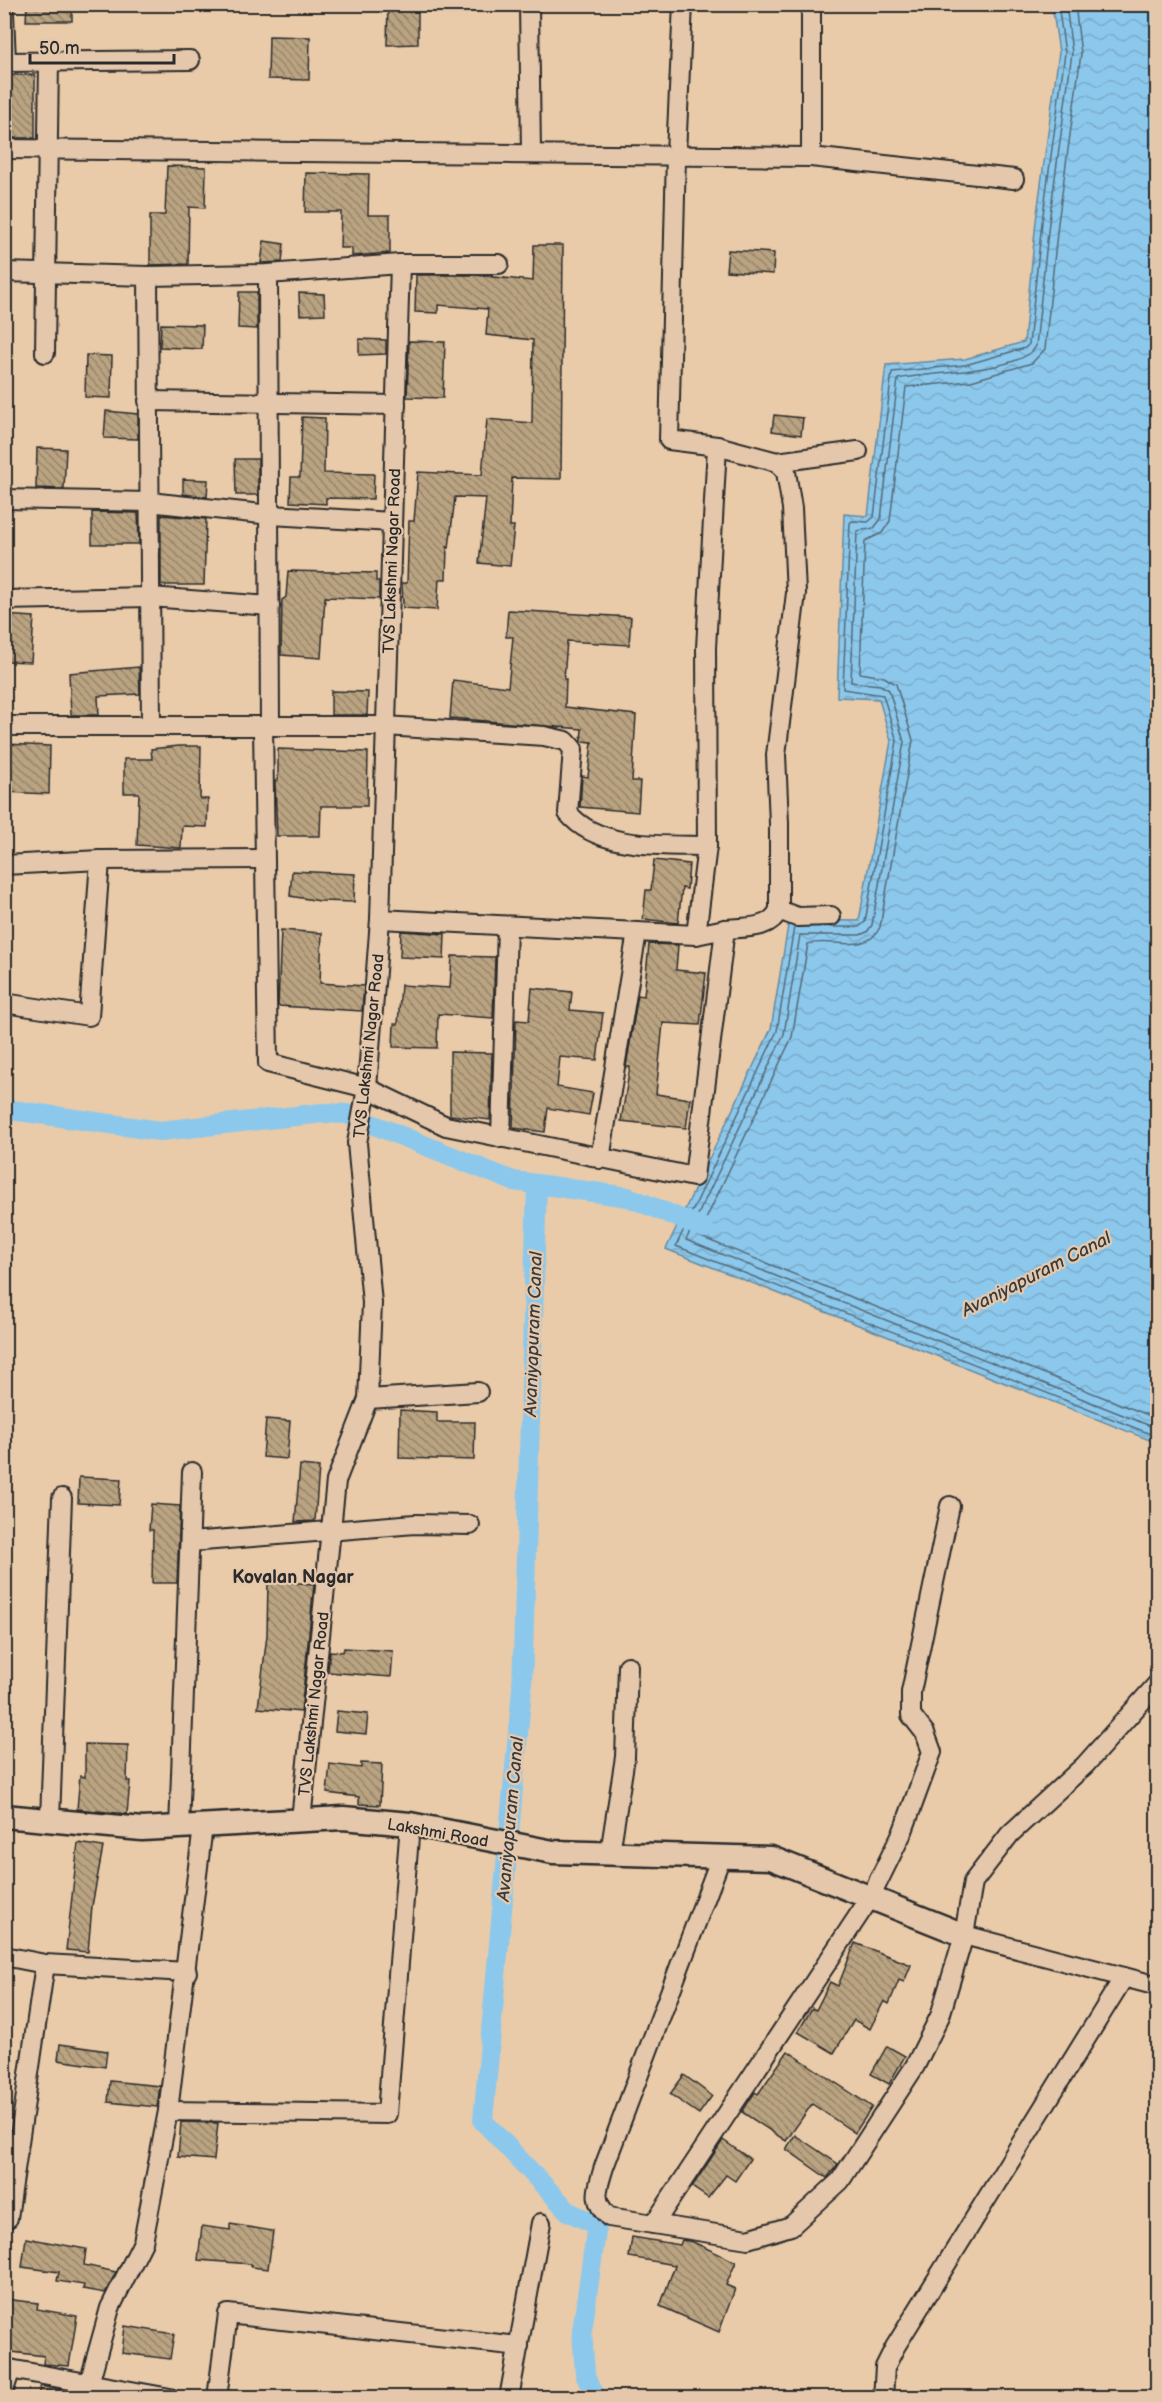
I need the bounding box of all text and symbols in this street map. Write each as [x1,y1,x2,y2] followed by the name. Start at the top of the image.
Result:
[30,27,174,65] scale bar
[39,38,80,59] text: 50 m
[380,468,405,654] street label: TVS Lakshmi Nagar Road
[350,953,389,1139] street label: TVS Lakshmi Nagar Road
[957,1227,1115,1322] water label: Avaniyapuram Canal
[520,1250,547,1418] water label: Avaniyapuram Canal
[232,1567,354,1588] district label: Kovalan Nagar
[295,1611,334,1797] street label: TVS Lakshmi Nagar Road
[493,1735,528,1903] water label: Avaniyapuram Canal
[386,1815,490,1852] street label: Lakshmi Road

